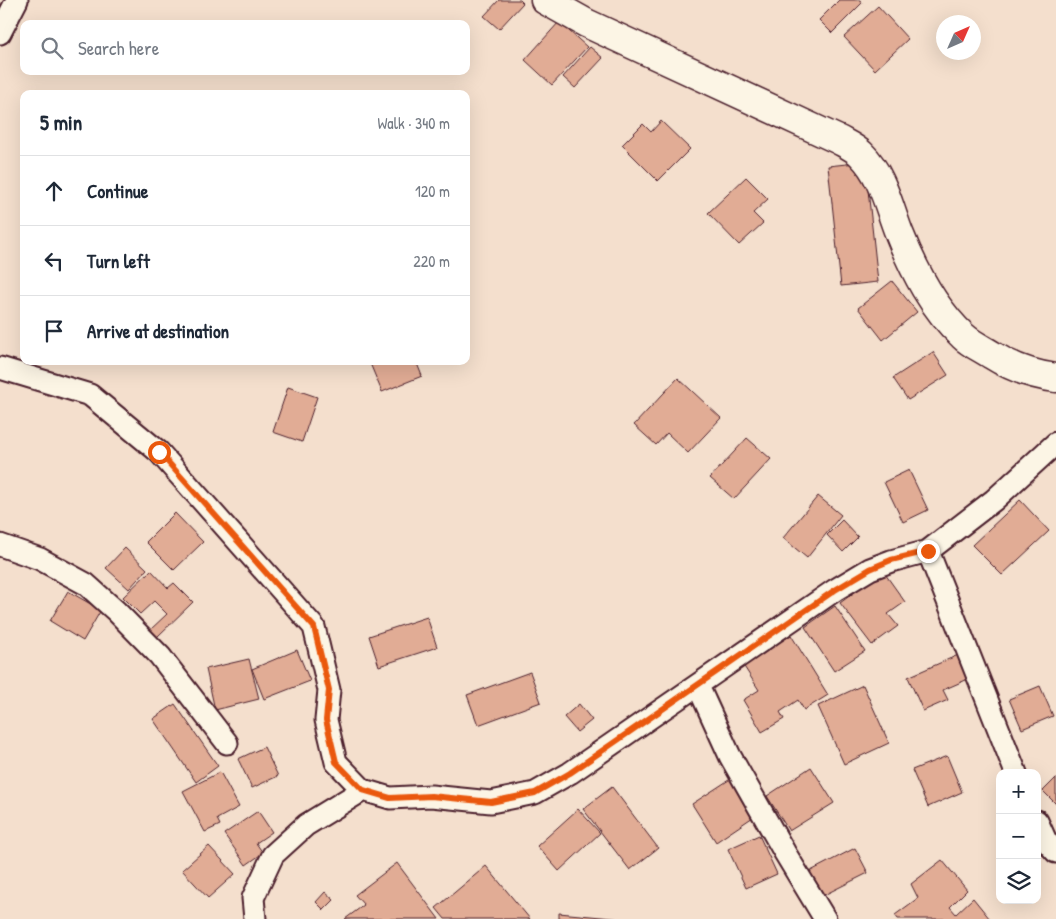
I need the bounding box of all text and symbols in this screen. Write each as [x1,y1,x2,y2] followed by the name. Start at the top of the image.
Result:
[936,15,981,60] north arrow
[20,20,470,75] search box
[38,34,66,62] icon: search
[78,35,159,61] text: Search here
[40,108,82,137] text: 5 min
[378,112,450,134] text: Walk · 340 m
[40,177,68,205] icon: ahead
[87,178,148,204] text: Continue
[415,180,450,202] text: 120 m
[40,247,68,275] icon: left
[87,248,150,274] text: Turn left
[413,250,450,272] text: 220 m
[40,317,68,345] icon: arrive
[87,318,229,344] text: Arrive at destination
[148,441,171,464] route start
[917,540,940,563] route end
[996,769,1041,904] map controls
[996,769,1041,814] button: +
[996,814,1041,859] button: −
[996,859,1041,904] button: layers

